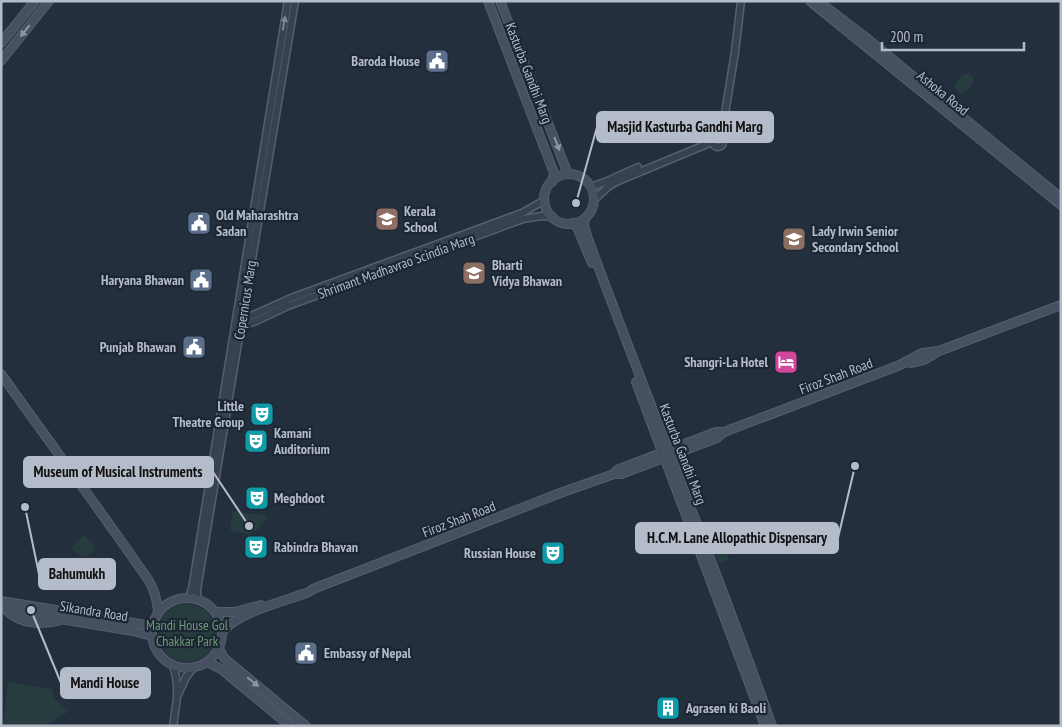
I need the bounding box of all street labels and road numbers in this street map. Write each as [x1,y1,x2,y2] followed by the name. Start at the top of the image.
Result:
[501,20,557,126] street label: Kasturba Gandhi Marg
[913,67,973,119] street label: Ashoka Road
[315,229,477,303] street label: Shrimant Madhavrao Scindia Marg
[230,259,260,341] street label: Copernicus Marg
[797,354,875,398] street label: Firoz Shah Road
[655,401,711,507] street label: Kasturba Gandhi Marg
[420,497,498,541] street label: Firoz Shah Road
[59,597,129,625] street label: Sikandra Road

